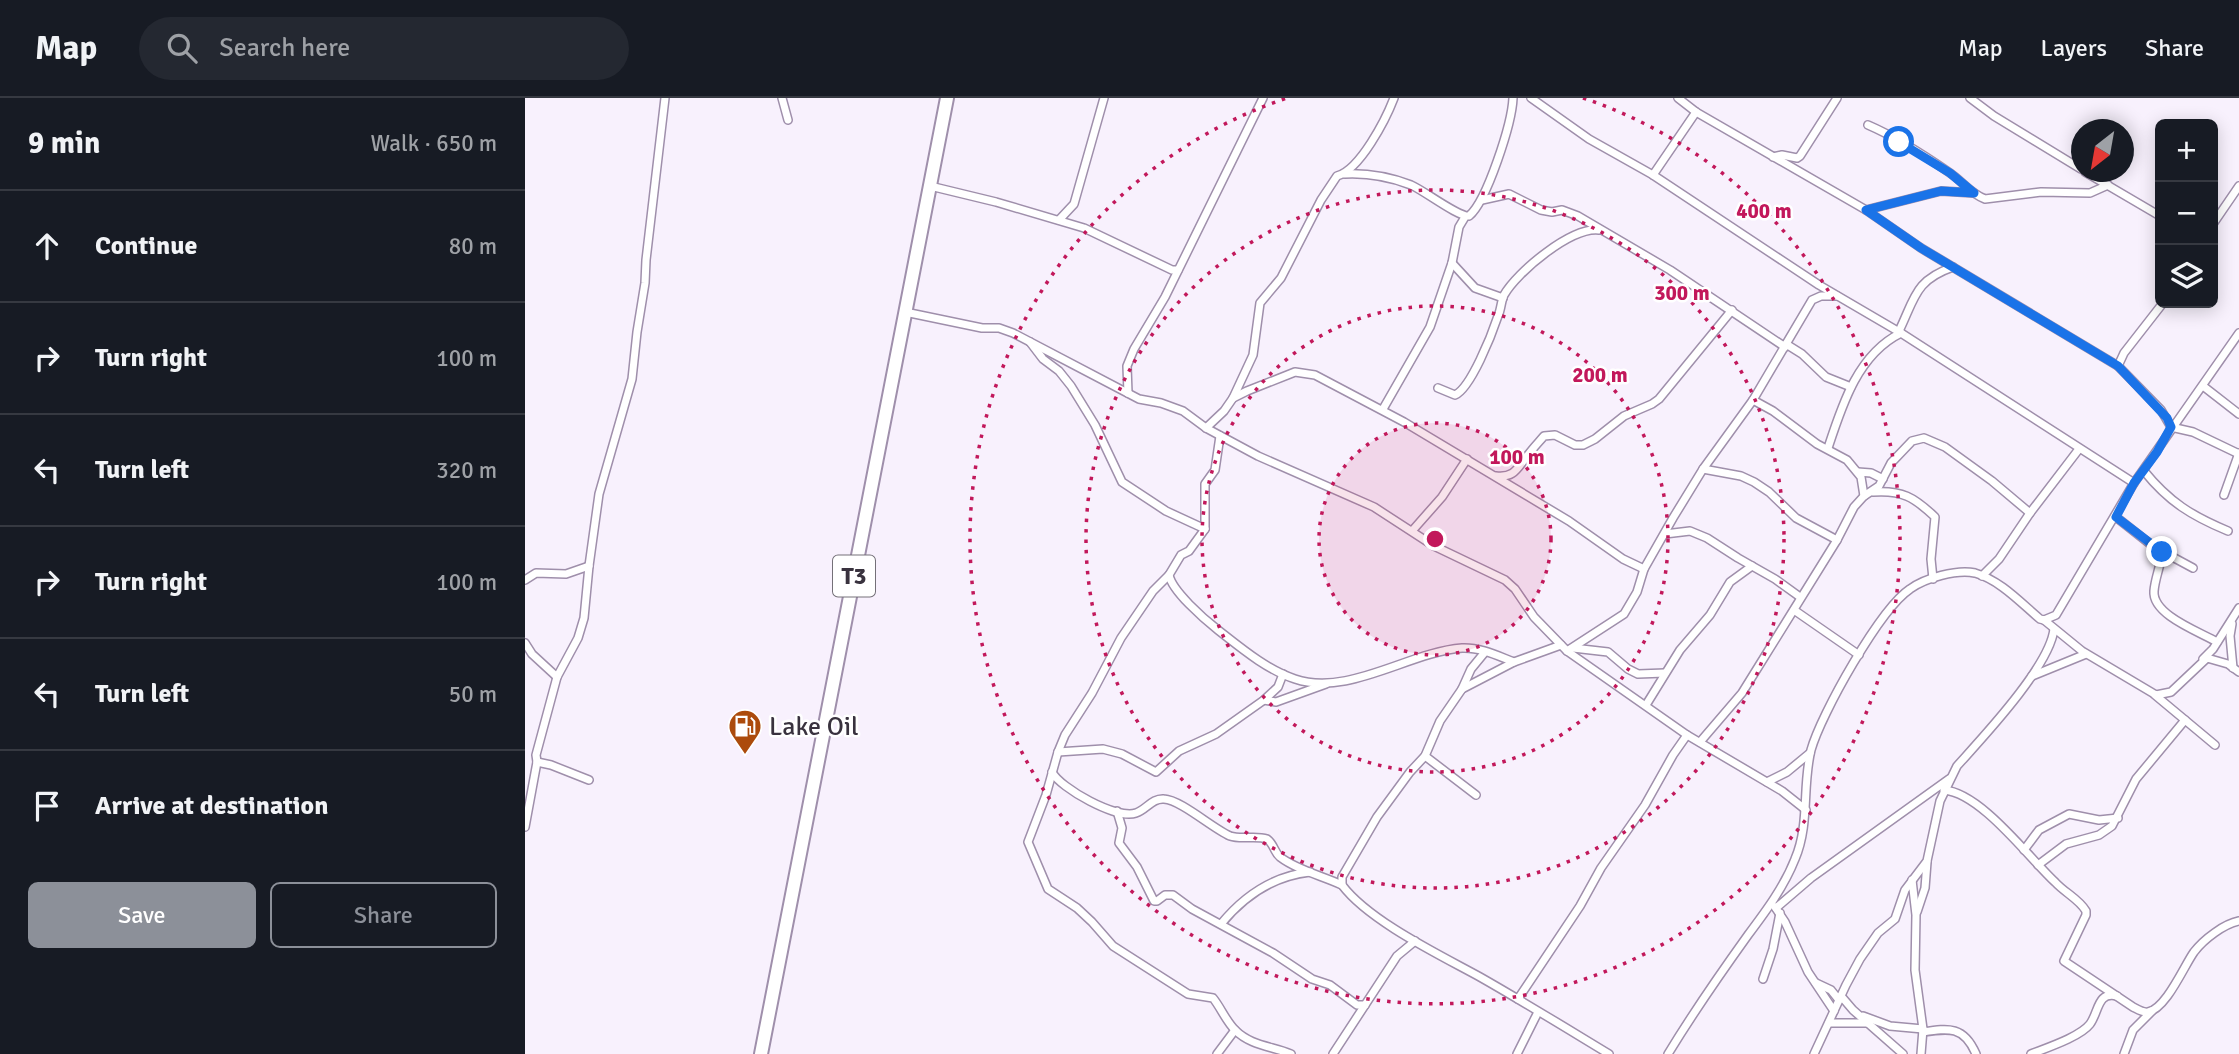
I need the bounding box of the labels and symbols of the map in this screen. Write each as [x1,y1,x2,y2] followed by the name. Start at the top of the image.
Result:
[2071,119,2134,182] north arrow
[1883,126,1914,157] route start
[1736,198,1792,224] text: 400 m
[1654,280,1710,306] text: 300 m
[1572,362,1628,388] text: 200 m
[1489,444,1545,470] text: 100 m
[1423,527,1447,551] centre of rings
[2146,536,2177,567] route end
[833,556,875,597] road number: T3
[726,707,764,756] fuel station icon: Lake Oil
[769,711,859,743] place label: Lake Oil

